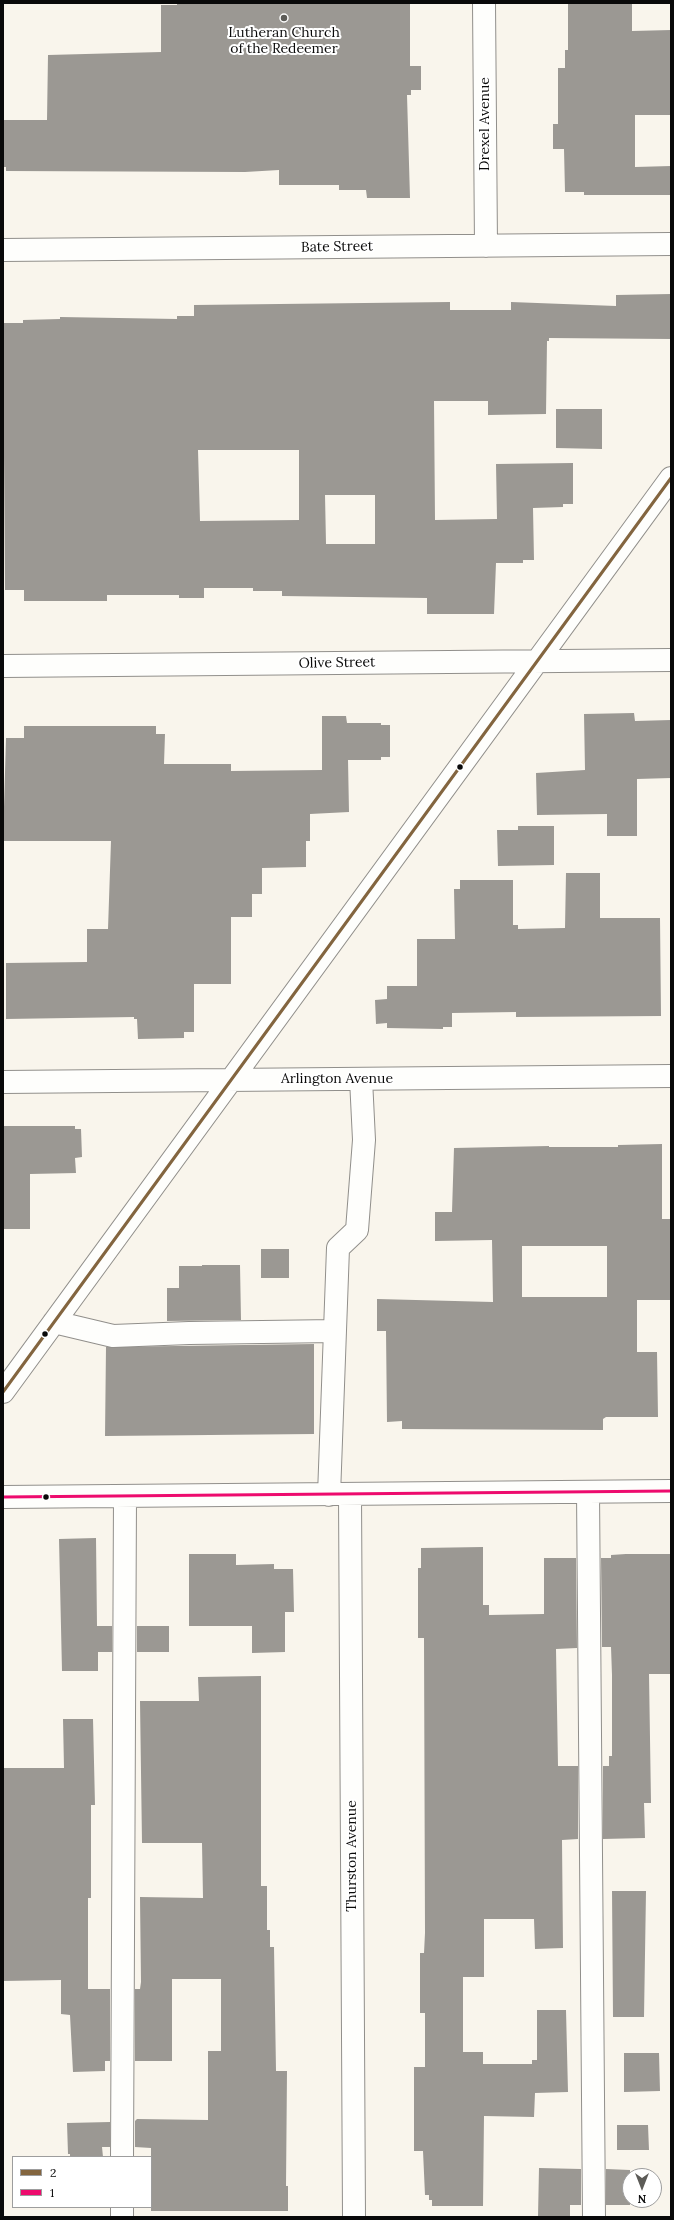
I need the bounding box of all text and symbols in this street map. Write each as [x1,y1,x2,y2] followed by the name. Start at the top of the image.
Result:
[279,13,289,23] marker: Lutheran Church of the Redeemer
[228,25,340,58] place label: Lutheran Church of the Redeemer
[477,77,493,171] street label: Drexel Avenue
[301,238,373,256] street label: Bate Street
[298,654,376,672] street label: Olive Street
[455,762,465,772] unlabelled marker
[281,1071,393,1087] street label: Arlington Avenue
[40,1329,50,1339] unlabelled marker
[41,1492,51,1502] unlabelled marker
[344,1800,360,1912] street label: Thurston Avenue
[12,2156,152,2208] legend
[50,2165,56,2180] text: 2
[622,2168,662,2208] north arrow
[50,2185,54,2200] text: 1
[638,2192,646,2206] text: N

